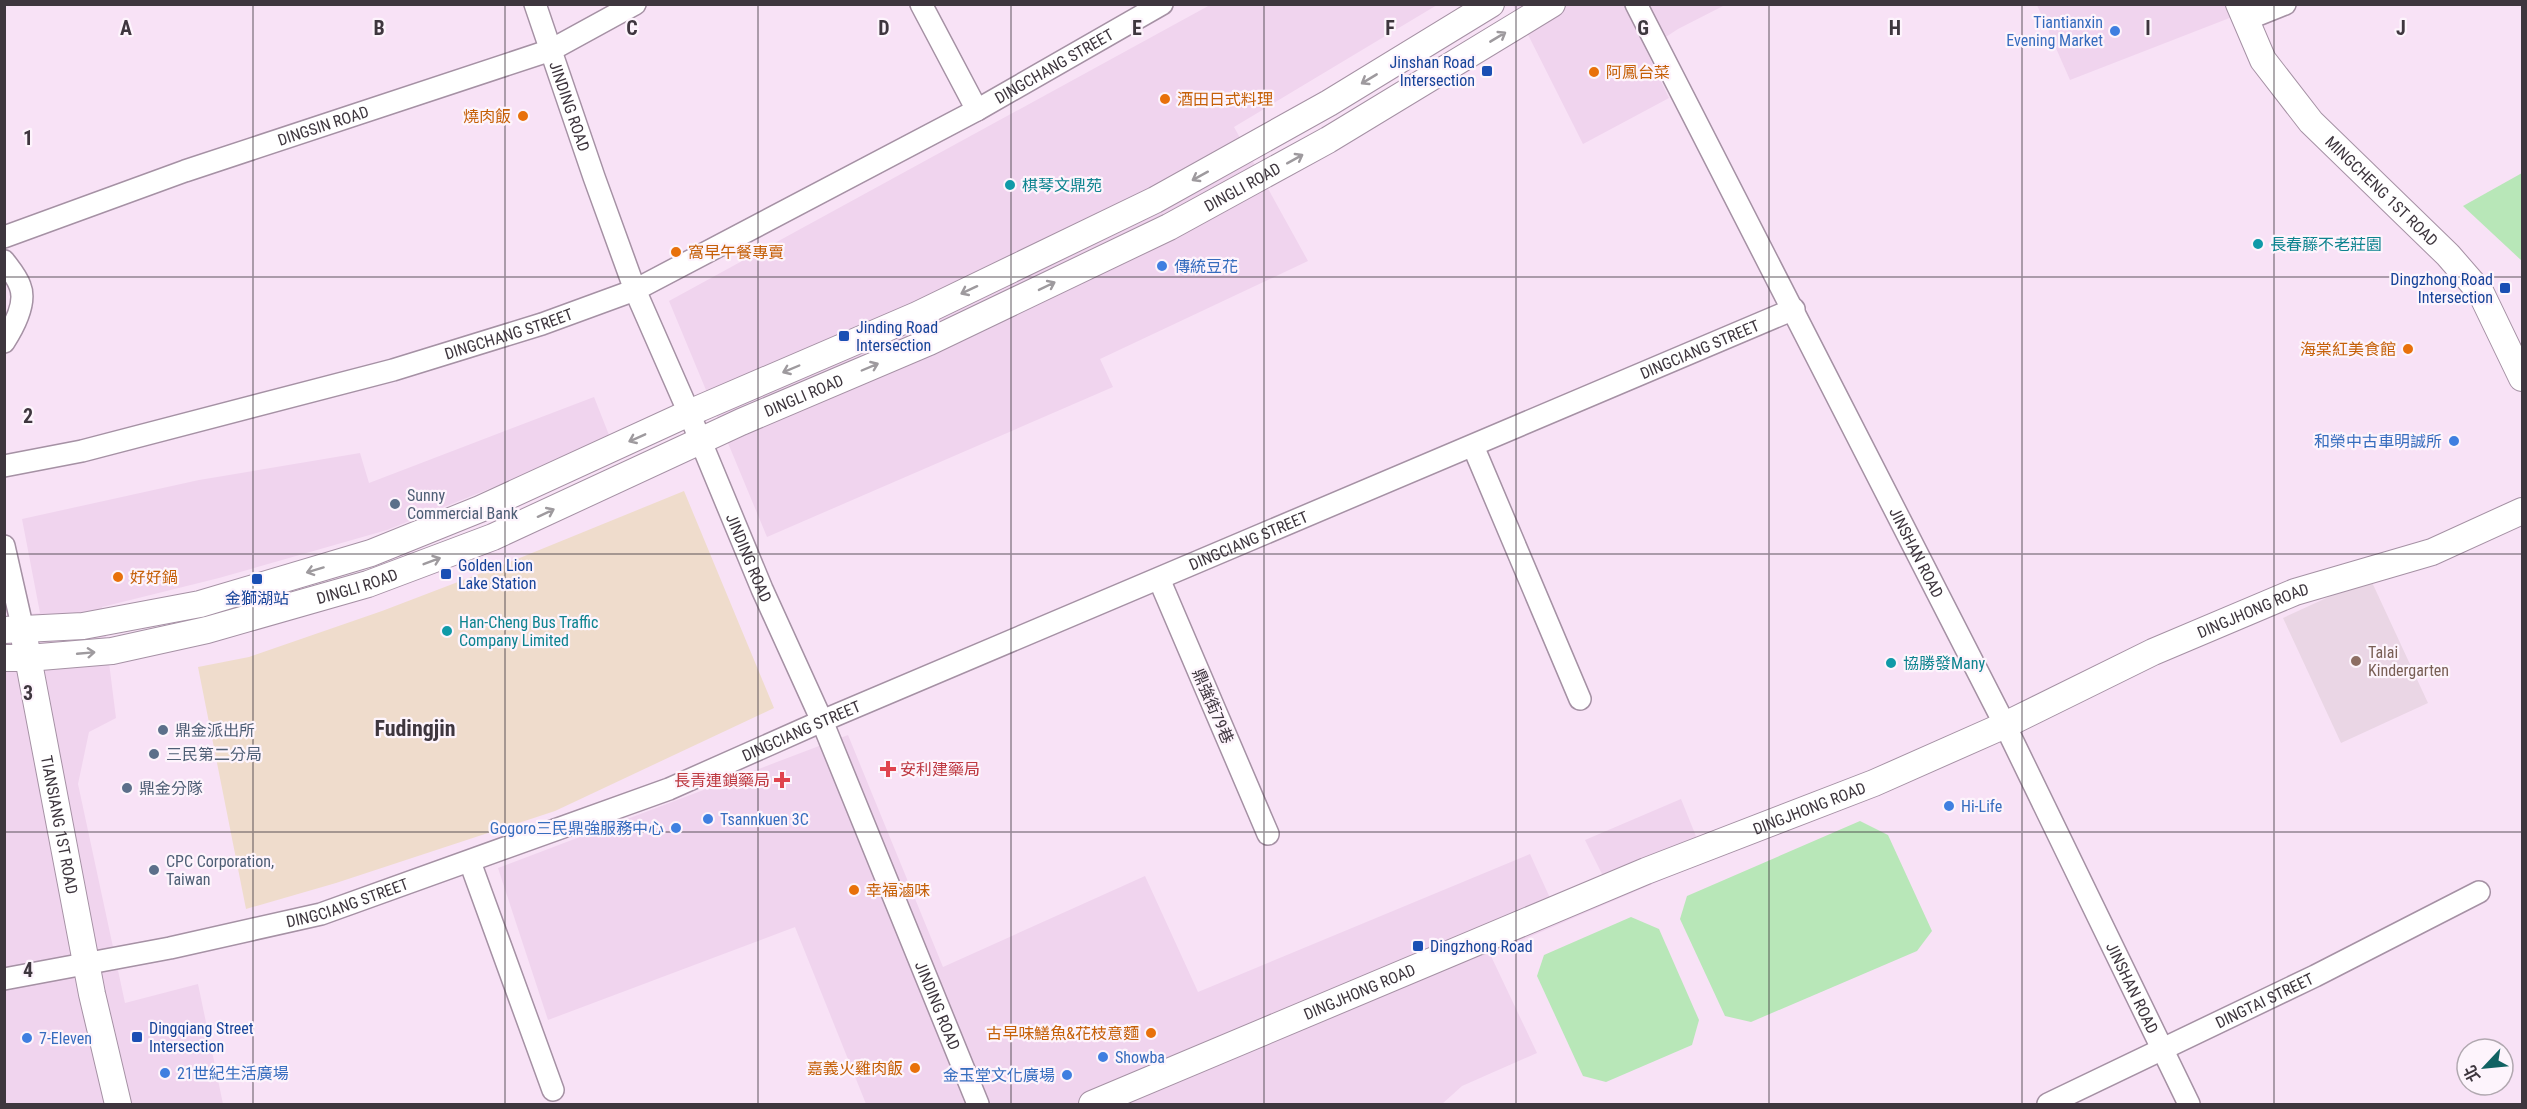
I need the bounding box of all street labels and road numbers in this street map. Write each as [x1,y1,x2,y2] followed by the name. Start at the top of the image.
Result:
[991,24,1117,107] street label: DINGCHANG STREET
[546,59,594,154] street label: JINDING ROAD
[275,101,371,149] street label: DINGSIN ROAD
[2321,132,2442,250] street label: MINGCHENG 1ST ROAD
[1201,158,1284,215] street label: DINGLI ROAD
[442,304,575,363] street label: DINGCHANG STREET
[1637,315,1762,383] street label: DINGCIANG STREET
[761,370,846,421] street label: DINGLI ROAD
[1886,504,1948,601] street label: JINSHAN ROAD
[1186,507,1311,574] street label: DINGCIANG STREET
[722,511,776,605] street label: JINDING ROAD
[314,564,400,608] street label: DINGLI ROAD
[2194,579,2311,642] street label: DINGJHONG ROAD
[1189,666,1237,746] street label: 鼎強街79巷
[739,696,863,765] street label: DINGCIANG STREET
[37,754,82,896] street label: TIANSIANG 1ST ROAD
[1750,778,1868,838] street label: DINGJHONG ROAD
[284,874,411,931] street label: DINGCIANG STREET
[2102,939,2163,1036] street label: JINSHAN ROAD
[911,958,964,1053] street label: JINDING ROAD
[1301,960,1418,1023] street label: DINGJHONG ROAD
[2212,969,2317,1032] street label: DINGTAI STREET

